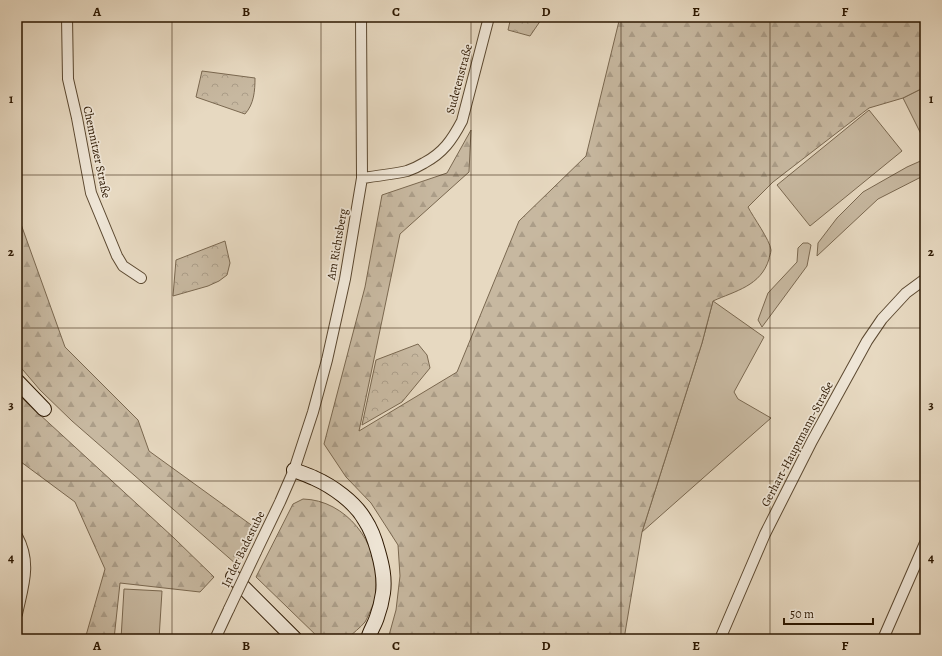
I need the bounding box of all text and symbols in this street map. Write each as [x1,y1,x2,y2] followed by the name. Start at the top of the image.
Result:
[92,3,102,20] text: A
[242,3,250,20] text: B
[392,3,400,20] text: C
[541,3,551,20] text: D
[692,3,700,20] text: E
[842,3,849,20] text: F
[442,42,476,116] street label: Sudetenstraße
[9,90,14,107] text: 1
[929,90,934,107] text: 1
[79,104,115,200] street label: Chemnitzer Straße
[323,207,351,282] street label: Am Richtsberg
[8,243,15,260] text: 2
[928,243,935,260] text: 2
[757,379,837,509] street label: Gerhart-Hauptmann-Straße
[8,396,14,413] text: 3
[928,396,934,413] text: 3
[218,508,268,590] street label: In der Badestube
[8,549,14,566] text: 4
[928,549,934,566] text: 4
[784,600,873,626] scale bar
[790,606,814,622] text: 50 m
[92,637,102,654] text: A
[242,637,250,654] text: B
[392,637,400,654] text: C
[541,637,551,654] text: D
[692,637,700,654] text: E
[842,637,849,654] text: F

